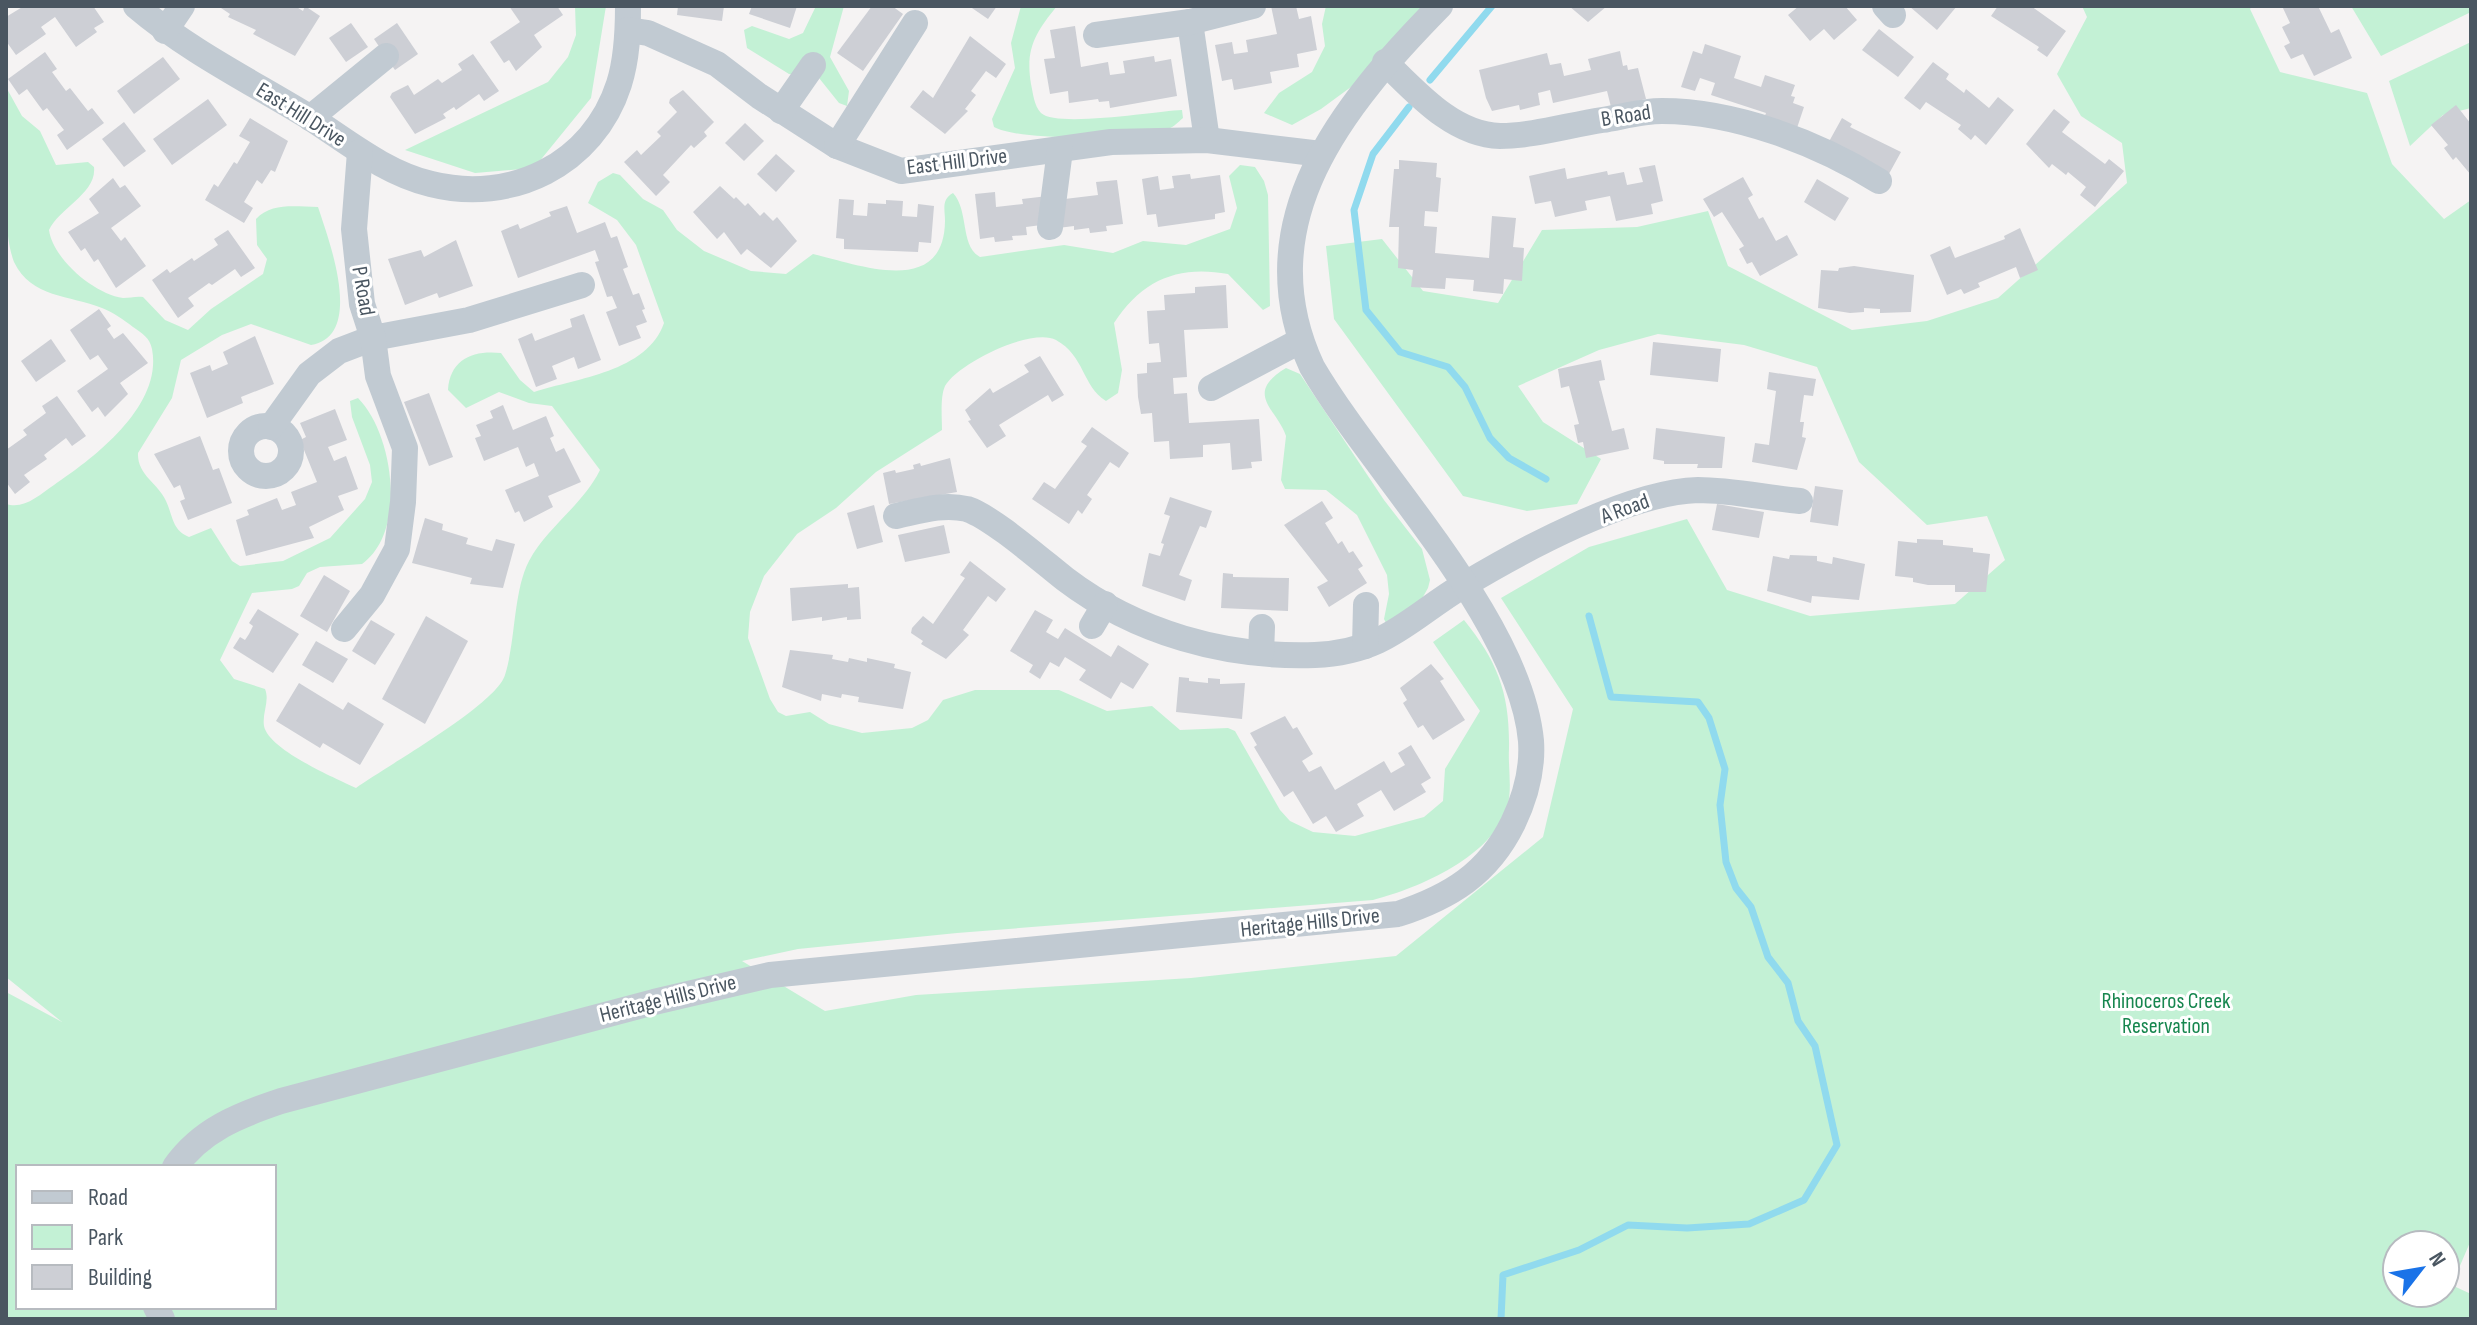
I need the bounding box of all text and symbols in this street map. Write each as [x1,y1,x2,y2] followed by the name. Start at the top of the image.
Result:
[251,77,351,153] street label: East Hill Drive
[1599,99,1653,133] street label: B Road
[905,142,1009,182] street label: East Hill Drive
[345,264,381,318] street label: P Road
[1596,488,1653,531] street label: A Road
[1239,902,1381,944] street label: Heritage Hills Drive
[597,969,739,1029] street label: Heritage Hills Drive
[2102,988,2231,1040] park label: Rhinoceros Creek Reservation
[16,1165,276,1309] legend
[88,1183,128,1212] text: Road
[88,1223,123,1252] text: Park
[2381,1229,2461,1309] north arrow
[2422,1247,2451,1271] text: N
[88,1263,152,1292] text: Building

